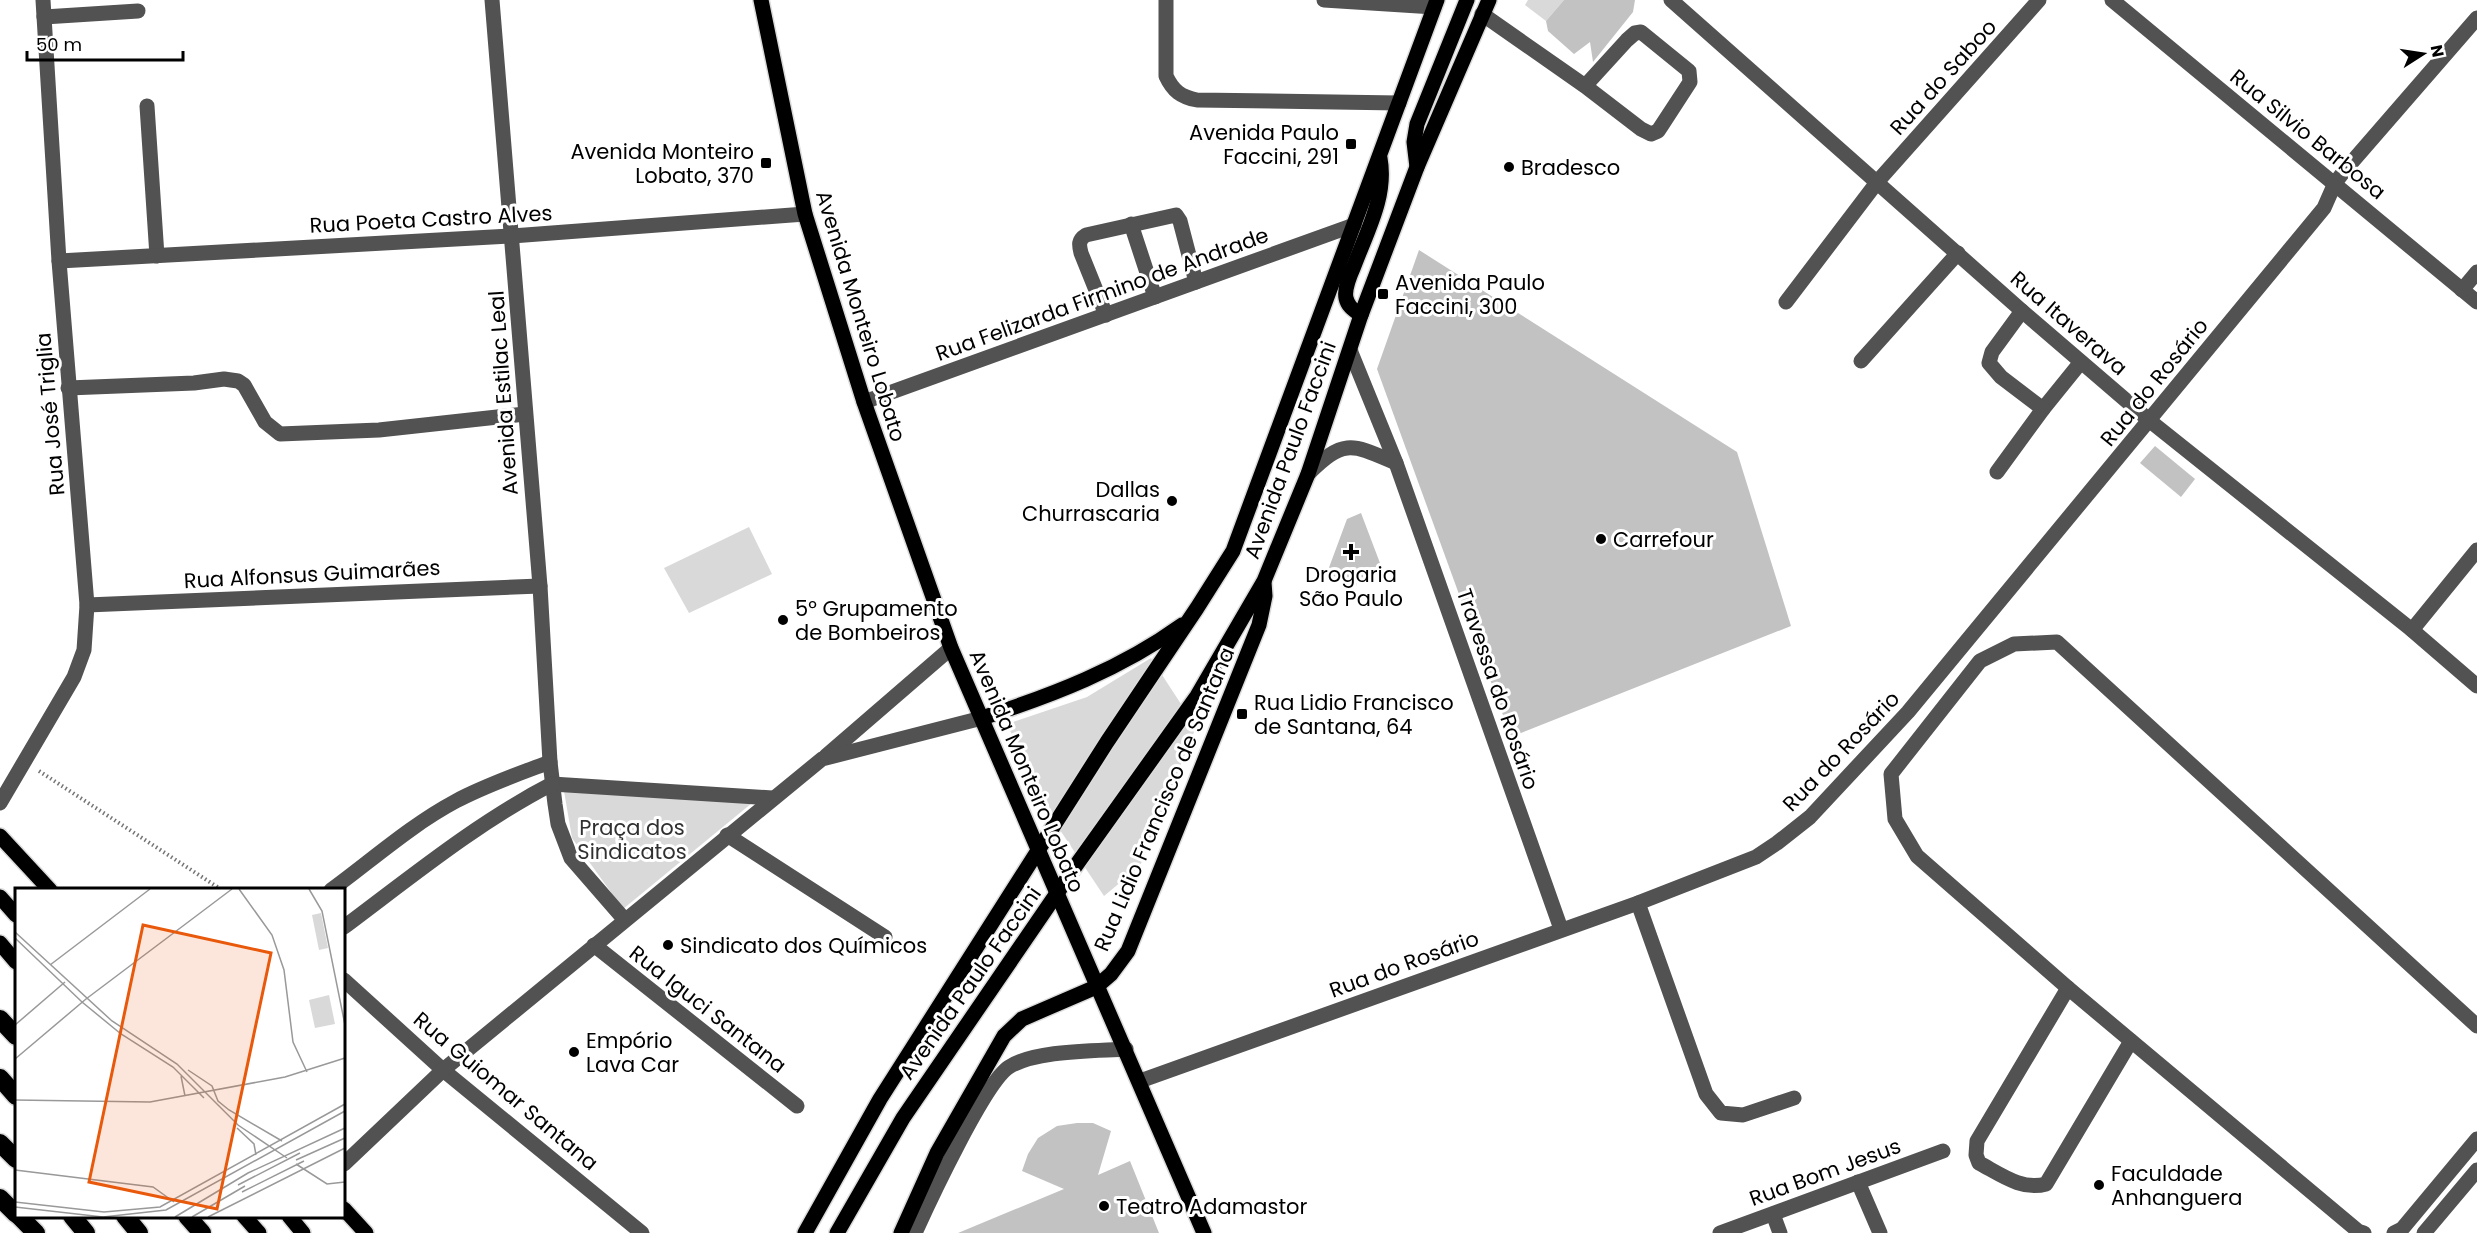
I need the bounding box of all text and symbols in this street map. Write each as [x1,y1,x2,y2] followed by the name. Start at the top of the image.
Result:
[1883,13,2003,141] street label: Rua do Saboo
[27,24,183,62] scale bar
[2393,24,2453,84] north arrow
[36,32,82,57] text: 50 m
[2425,43,2450,59] text: N
[2224,62,2392,206] street label: Rua Silvio Barbosa
[1189,118,1339,171] place label: Avenida Paulo Faccini, 291
[570,137,754,190] place label: Avenida Monteiro Lobato, 370
[1344,137,1358,151] marker: Avenida Paulo Faccini, 291
[1521,153,1620,182] place label: Bradesco
[759,156,773,170] marker: Avenida Monteiro Lobato, 370
[1502,160,1516,174] marker: Bradesco
[809,187,913,445] street label: Avenida Monteiro Lobato
[309,198,553,240] street label: Rua Poeta Castro Alves
[932,220,1272,368] street label: Rua Felizarda Firmino de Andrade
[2004,264,2134,382] street label: Rua Itaverava
[1395,268,1545,321] place label: Avenida Paulo Faccini, 300
[1376,287,1390,301] marker: Avenida Paulo Faccini, 300
[481,290,525,496] street label: Avenida Estilac Leal
[2093,312,2215,452] street label: Rua do Rosário
[28,331,72,497] street label: Rua José Triglia
[1237,337,1343,563] street label: Avenida Paulo Faccini
[1022,475,1160,528] place label: Dallas Churrascaria
[1165,494,1179,508] marker: Dallas Churrascaria
[1613,525,1714,554] place label: Carrefour
[1594,532,1608,546] marker: Carrefour
[1344,545,1358,559] marker: Drogaria São Paulo
[183,553,441,595] street label: Rua Alfonsus Guimarães
[1299,560,1403,613] place label: Drogaria São Paulo
[1450,585,1546,793] street label: Travessa do Rosário
[795,594,958,647] place label: 5° Grupamento de Bombeiros
[776,613,790,627] marker: 5° Grupamento de Bombeiros
[1087,643,1241,955] street label: Rua Lidio Francisco de Santana
[963,645,1091,897] street label: Avenida Monteiro Lobato
[1776,684,1906,818] street label: Rua do Rosário
[1254,688,1454,741] place label: Rua Lidio Francisco de Santana, 64
[1235,707,1249,721] marker: Rua Lidio Francisco de Santana, 64
[577,813,687,866] park label: Praça dos Sindicatos
[892,881,1048,1085] street label: Avenida Paulo Faccini
[15,888,345,1218] inset map
[1325,924,1483,1004] street label: Rua do Rosário
[680,931,927,960] place label: Sindicato dos Químicos
[661,938,675,952] marker: Sindicato dos Químicos
[624,939,792,1079] street label: Rua Iguci Santana
[407,1005,605,1177] street label: Rua Guiomar Santana
[586,1026,679,1079] place label: Empório Lava Car
[567,1045,581,1059] marker: Empório Lava Car
[1745,1131,1905,1213] street label: Rua Bom Jesus
[2111,1159,2242,1212] place label: Faculdade Anhanguera
[2092,1178,2106,1192] marker: Faculdade Anhanguera
[1116,1192,1308,1221] place label: Teatro Adamastor
[1097,1199,1111,1213] marker: Teatro Adamastor

